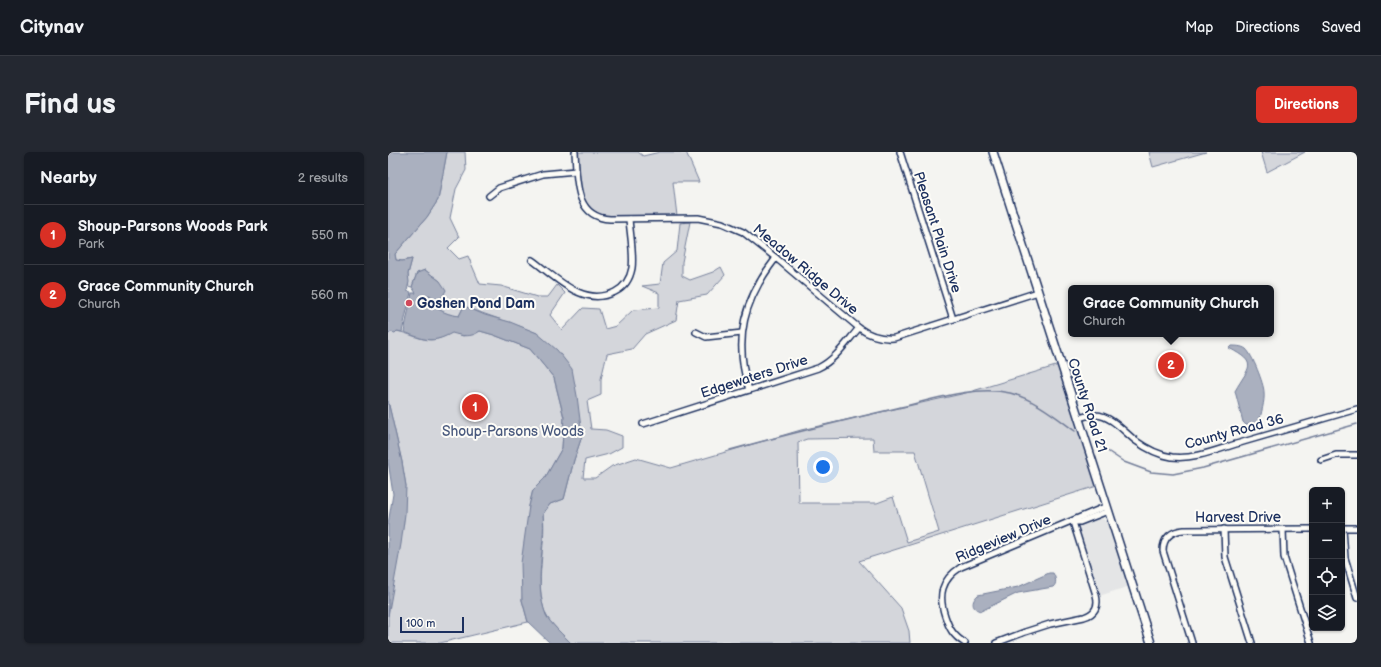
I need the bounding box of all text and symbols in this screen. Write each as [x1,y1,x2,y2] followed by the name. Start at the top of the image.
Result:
[20,16,84,39] text: Citynav
[1185,19,1213,36] text: Map
[1235,19,1300,36] text: Directions
[1322,19,1361,36] text: Saved
[1256,86,1357,123] button: Directions
[24,88,116,121] text: Find us
[40,168,97,188] text: Nearby
[910,169,965,295] street label: Pleasant Plain Drive
[298,170,348,186] text: 2 results
[78,217,268,236] text: Shoup-Parsons Woods Park
[750,221,862,318] street label: Meadow Ridge Drive
[50,227,56,243] text: 1
[311,227,348,243] text: 550 m
[78,236,104,252] text: Park
[78,277,254,296] text: Grace Community Church
[1068,285,1274,337] popup
[49,287,57,303] text: 2
[311,287,348,303] text: 560 m
[1083,294,1259,313] text: Grace Community Church
[417,295,535,312] place label: Goshen Pond Dam
[78,296,120,312] text: Church
[404,298,414,308] marker: Goshen Pond Dam
[1083,313,1125,329] text: Church
[1158,350,1184,380] pin: 2
[698,351,810,402] street label: Edgewaters Drive
[1064,356,1111,454] street label: County Road 21
[462,392,488,422] pin: 1
[1183,410,1286,453] street label: County Road 36
[442,423,584,440] park label: Shoup-Parsons Woods
[813,457,833,477] your location
[1309,487,1345,631] map controls
[1309,487,1345,523] button: +
[1195,509,1281,526] street label: Harvest Drive
[953,511,1053,566] street label: Ridgeview Drive
[1309,523,1345,559] button: −
[1309,559,1345,595] button: locate
[1309,595,1345,631] button: layers
[400,615,464,634] scale bar
[406,617,435,630] text: 100 m

